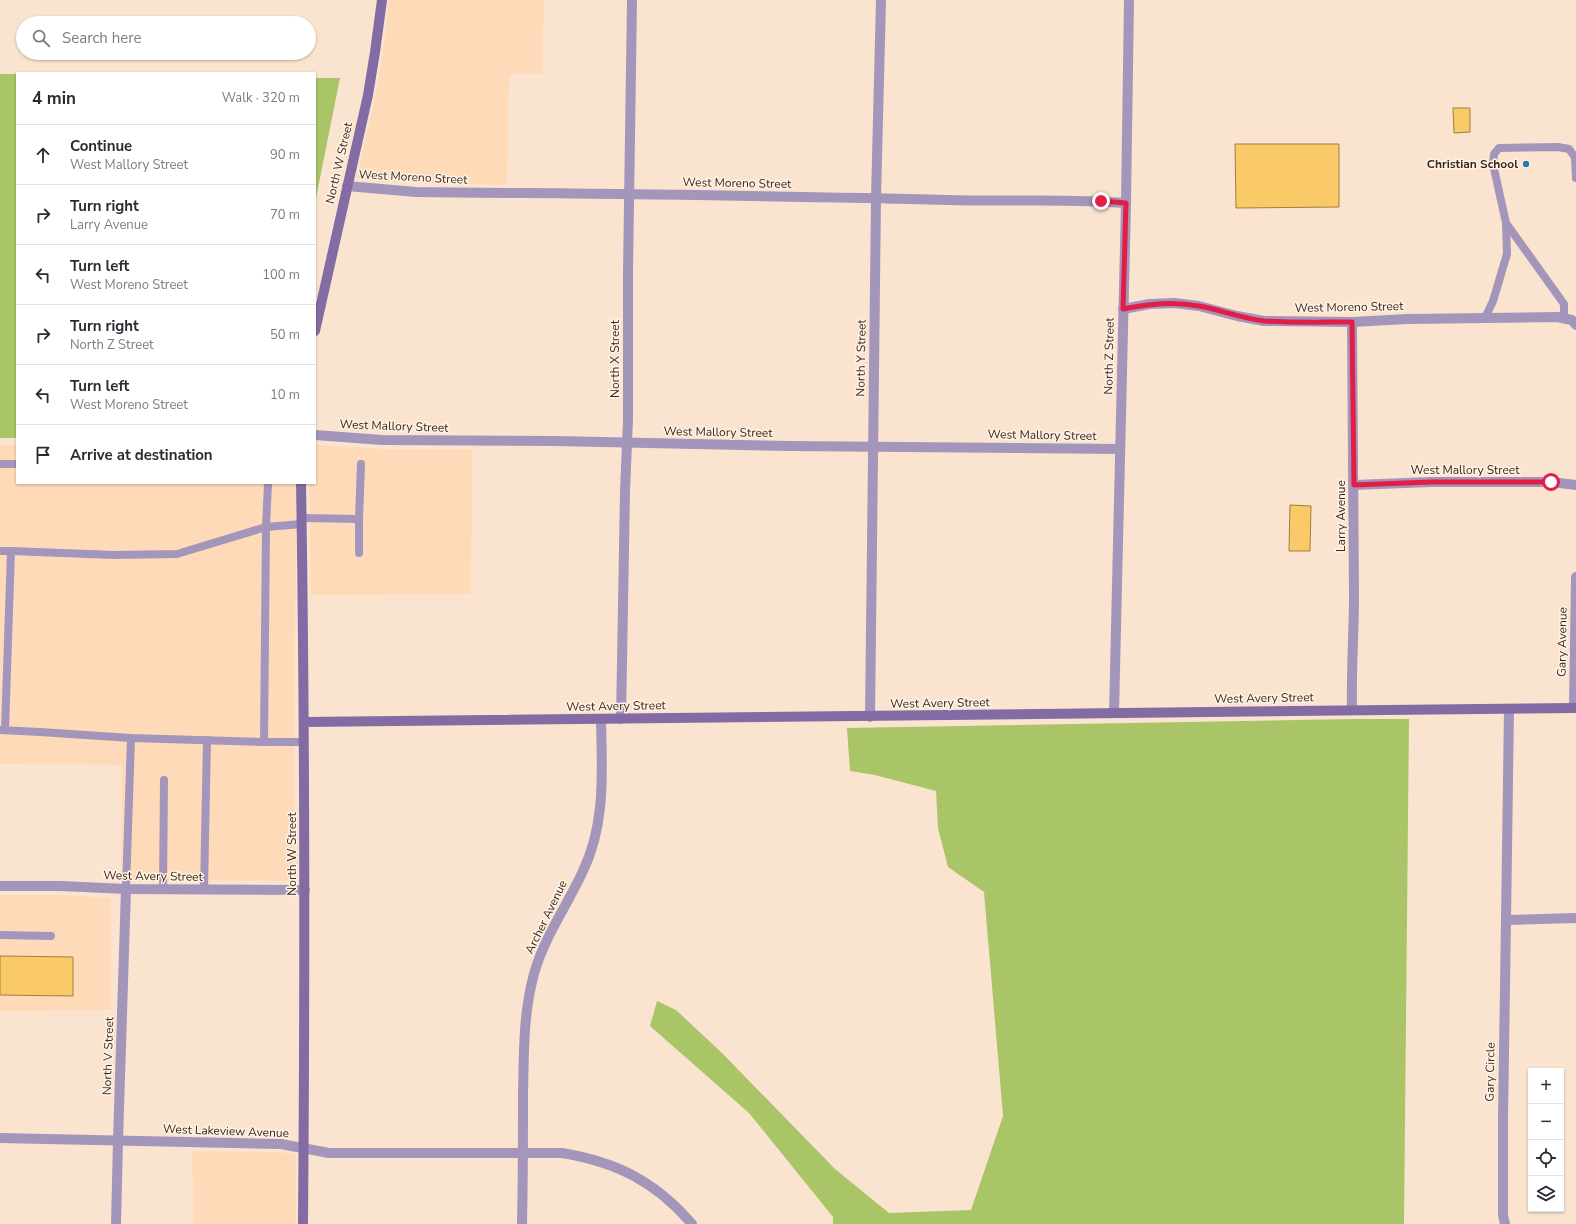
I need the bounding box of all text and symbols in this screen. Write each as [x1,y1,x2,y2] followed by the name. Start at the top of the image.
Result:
[16,16,316,60] search box
[30,27,52,49] icon: search
[62,28,142,48] text: Search here
[32,87,76,110] text: 4 min
[222,89,300,107] text: Walk · 320 m
[322,120,356,205] street label: North W Street
[70,136,132,156] text: Continue
[32,144,54,166] icon: ahead
[270,146,300,164] text: 90 m
[70,156,188,174] text: West Mallory Street
[1427,156,1518,172] place label: Christian School
[1521,159,1531,169] marker: Christian School
[358,166,469,188] street label: West Moreno Street
[682,174,792,192] street label: West Moreno Street
[1092,192,1110,210] route end
[70,196,139,216] text: Turn right
[32,204,54,226] icon: right
[270,206,300,224] text: 70 m
[70,216,148,234] text: Larry Avenue
[70,256,129,276] text: Turn left
[32,264,54,286] icon: left
[262,266,300,284] text: 100 m
[70,276,188,294] text: West Moreno Street
[1294,298,1404,316] street label: West Moreno Street
[70,316,139,336] text: Turn right
[1100,316,1118,395] street label: North Z Street
[852,318,870,397] street label: North Y Street
[607,319,623,398] street label: North X Street
[32,324,54,346] icon: right
[270,326,300,344] text: 50 m
[70,336,154,354] text: North Z Street
[70,376,129,396] text: Turn left
[32,384,54,406] icon: left
[270,386,300,404] text: 10 m
[70,396,188,414] text: West Moreno Street
[339,416,449,436] street label: West Mallory Street
[663,423,773,441] street label: West Mallory Street
[987,426,1097,444] street label: West Mallory Street
[32,444,54,466] icon: arrive
[70,445,213,465] text: Arrive at destination
[1411,462,1520,478] street label: West Mallory Street
[1542,473,1560,491] route start
[1333,480,1349,552] street label: Larry Avenue
[1553,607,1571,677] street label: Gary Avenue
[1214,689,1315,707] street label: West Avery Street
[890,694,991,712] street label: West Avery Street
[566,697,667,715] street label: West Avery Street
[284,812,300,896] street label: North W Street
[103,867,204,885] street label: West Avery Street
[521,878,571,956] street label: Archer Avenue
[99,1016,117,1095] street label: North V Street
[1481,1042,1499,1102] street label: Gary Circle
[1528,1068,1564,1212] map controls
[1528,1068,1564,1104] button: +
[1528,1104,1564,1140] button: −
[163,1121,289,1141] street label: West Lakeview Avenue
[1528,1140,1564,1176] button: locate
[1528,1176,1564,1212] button: layers

